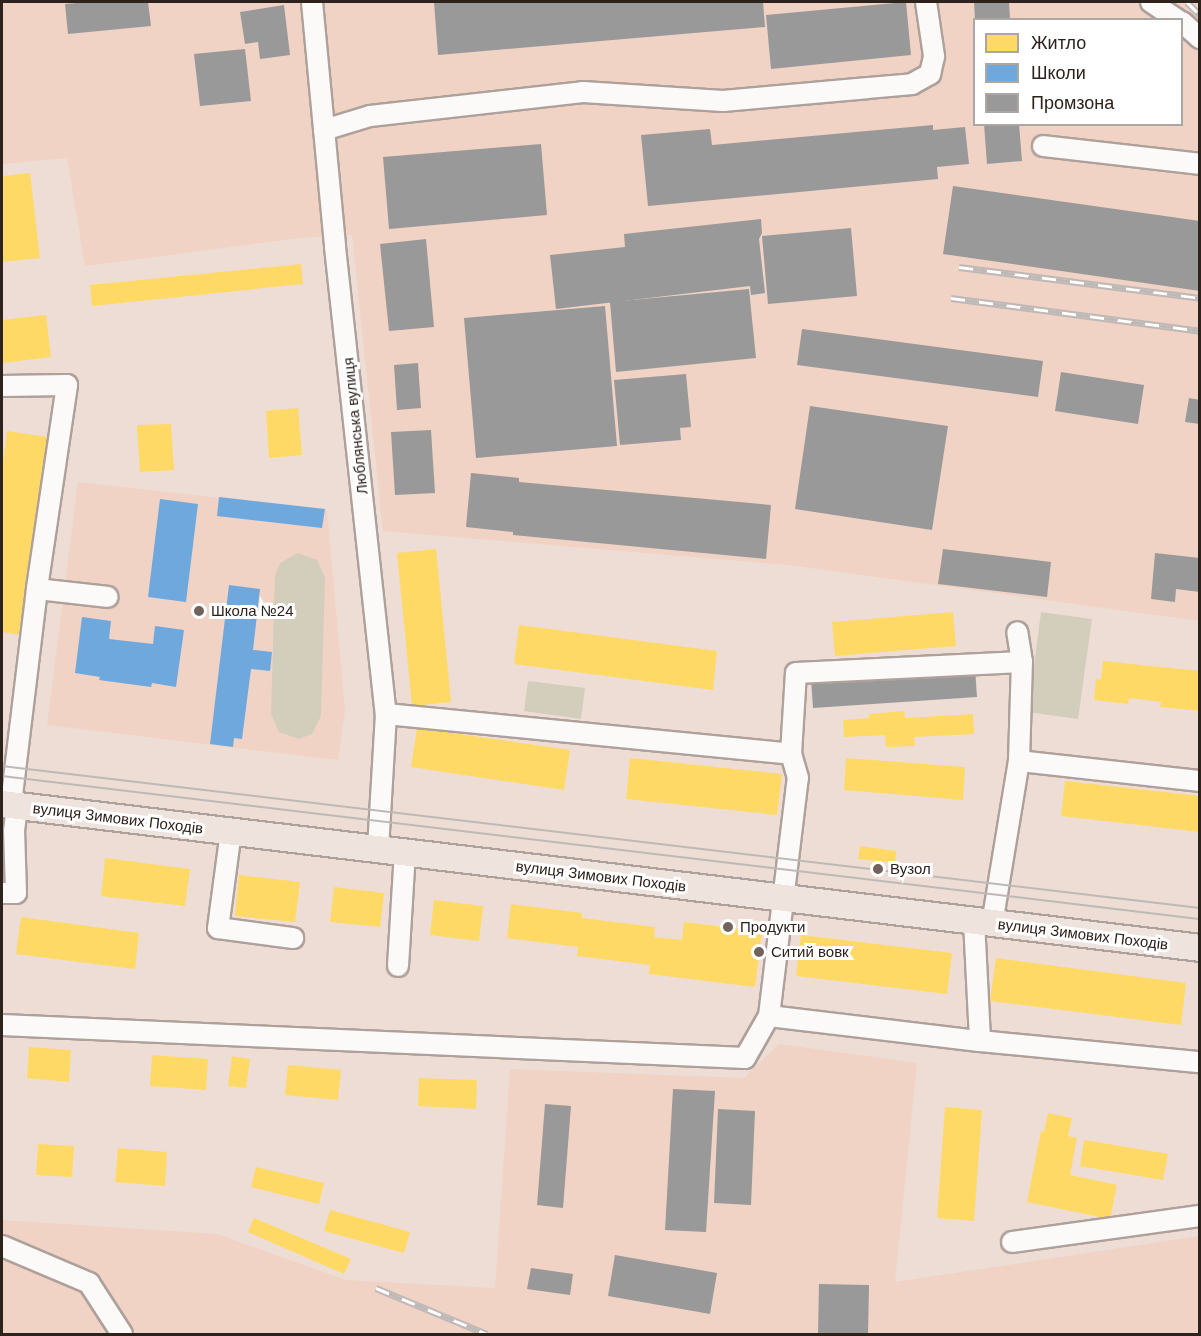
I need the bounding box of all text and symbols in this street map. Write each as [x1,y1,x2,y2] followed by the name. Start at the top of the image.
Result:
[973,18,1183,126] legend
[1031,33,1086,53] text: Житло
[1031,63,1086,83] text: Школи
[1031,93,1114,113] text: Промзона
[339,357,371,495] street label: Люблянська вулиця
[211,602,294,620] place label: Школа №24
[192,604,206,618] marker: Школа №24
[32,799,204,837] street label: вулиця Зимових Походів
[515,857,687,895] street label: вулиця Зимових Походів
[890,860,931,878] place label: Вузол
[871,862,885,876] marker: Вузол
[997,915,1169,953] street label: вулиця Зимових Походів
[740,918,805,936] place label: Продукти
[721,920,735,934] marker: Продукти
[771,943,849,961] place label: Ситий вовк
[752,945,766,959] marker: Ситий вовк

